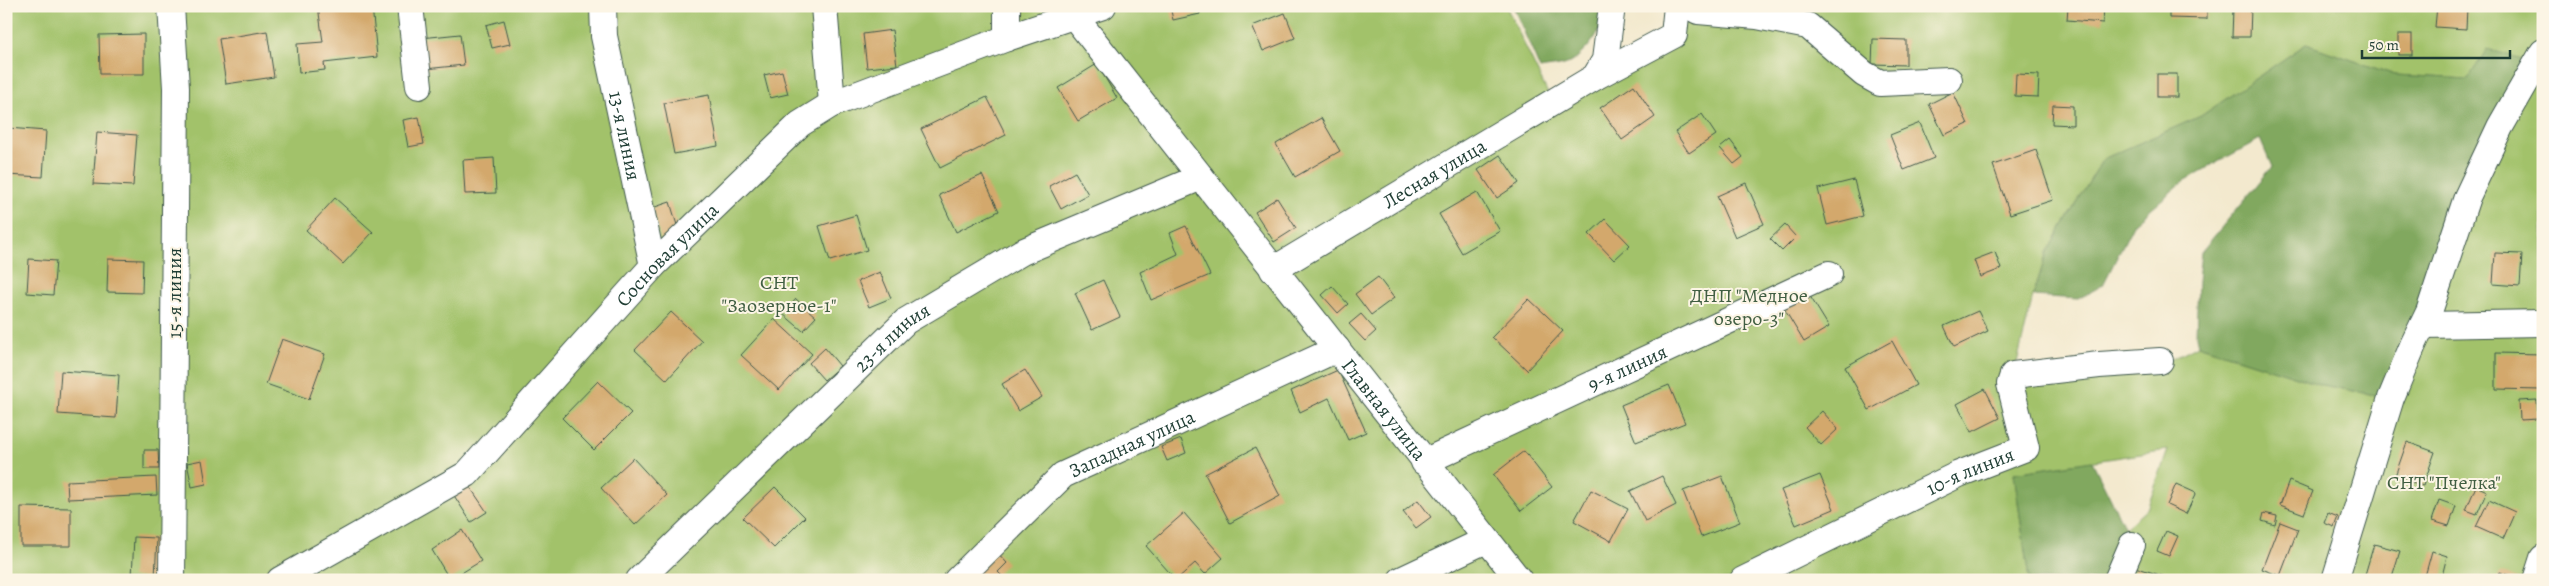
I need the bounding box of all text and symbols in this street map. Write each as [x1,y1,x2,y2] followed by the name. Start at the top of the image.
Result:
[2362,28,2509,60] scale bar
[2369,35,2399,55] text: 50 m
[603,89,648,183] street label: 13-я линия
[1378,132,1492,215] street label: Лесная улица
[610,196,725,312] street label: Сосновая улица
[161,248,188,338] street label: 15-я линия
[721,269,837,319] park label: СНТ "Заозерное-1"
[1690,282,1808,332] park label: ДНП "Медное озеро-3"
[848,296,935,378] street label: 23-я линия
[1583,338,1671,398] street label: 9-я линия
[1336,353,1434,467] street label: Главная улица
[1065,402,1200,484] street label: Западная улица
[1921,440,2018,502] street label: 10-я линия
[2387,469,2501,496] park label: СНТ "Пчелка"

